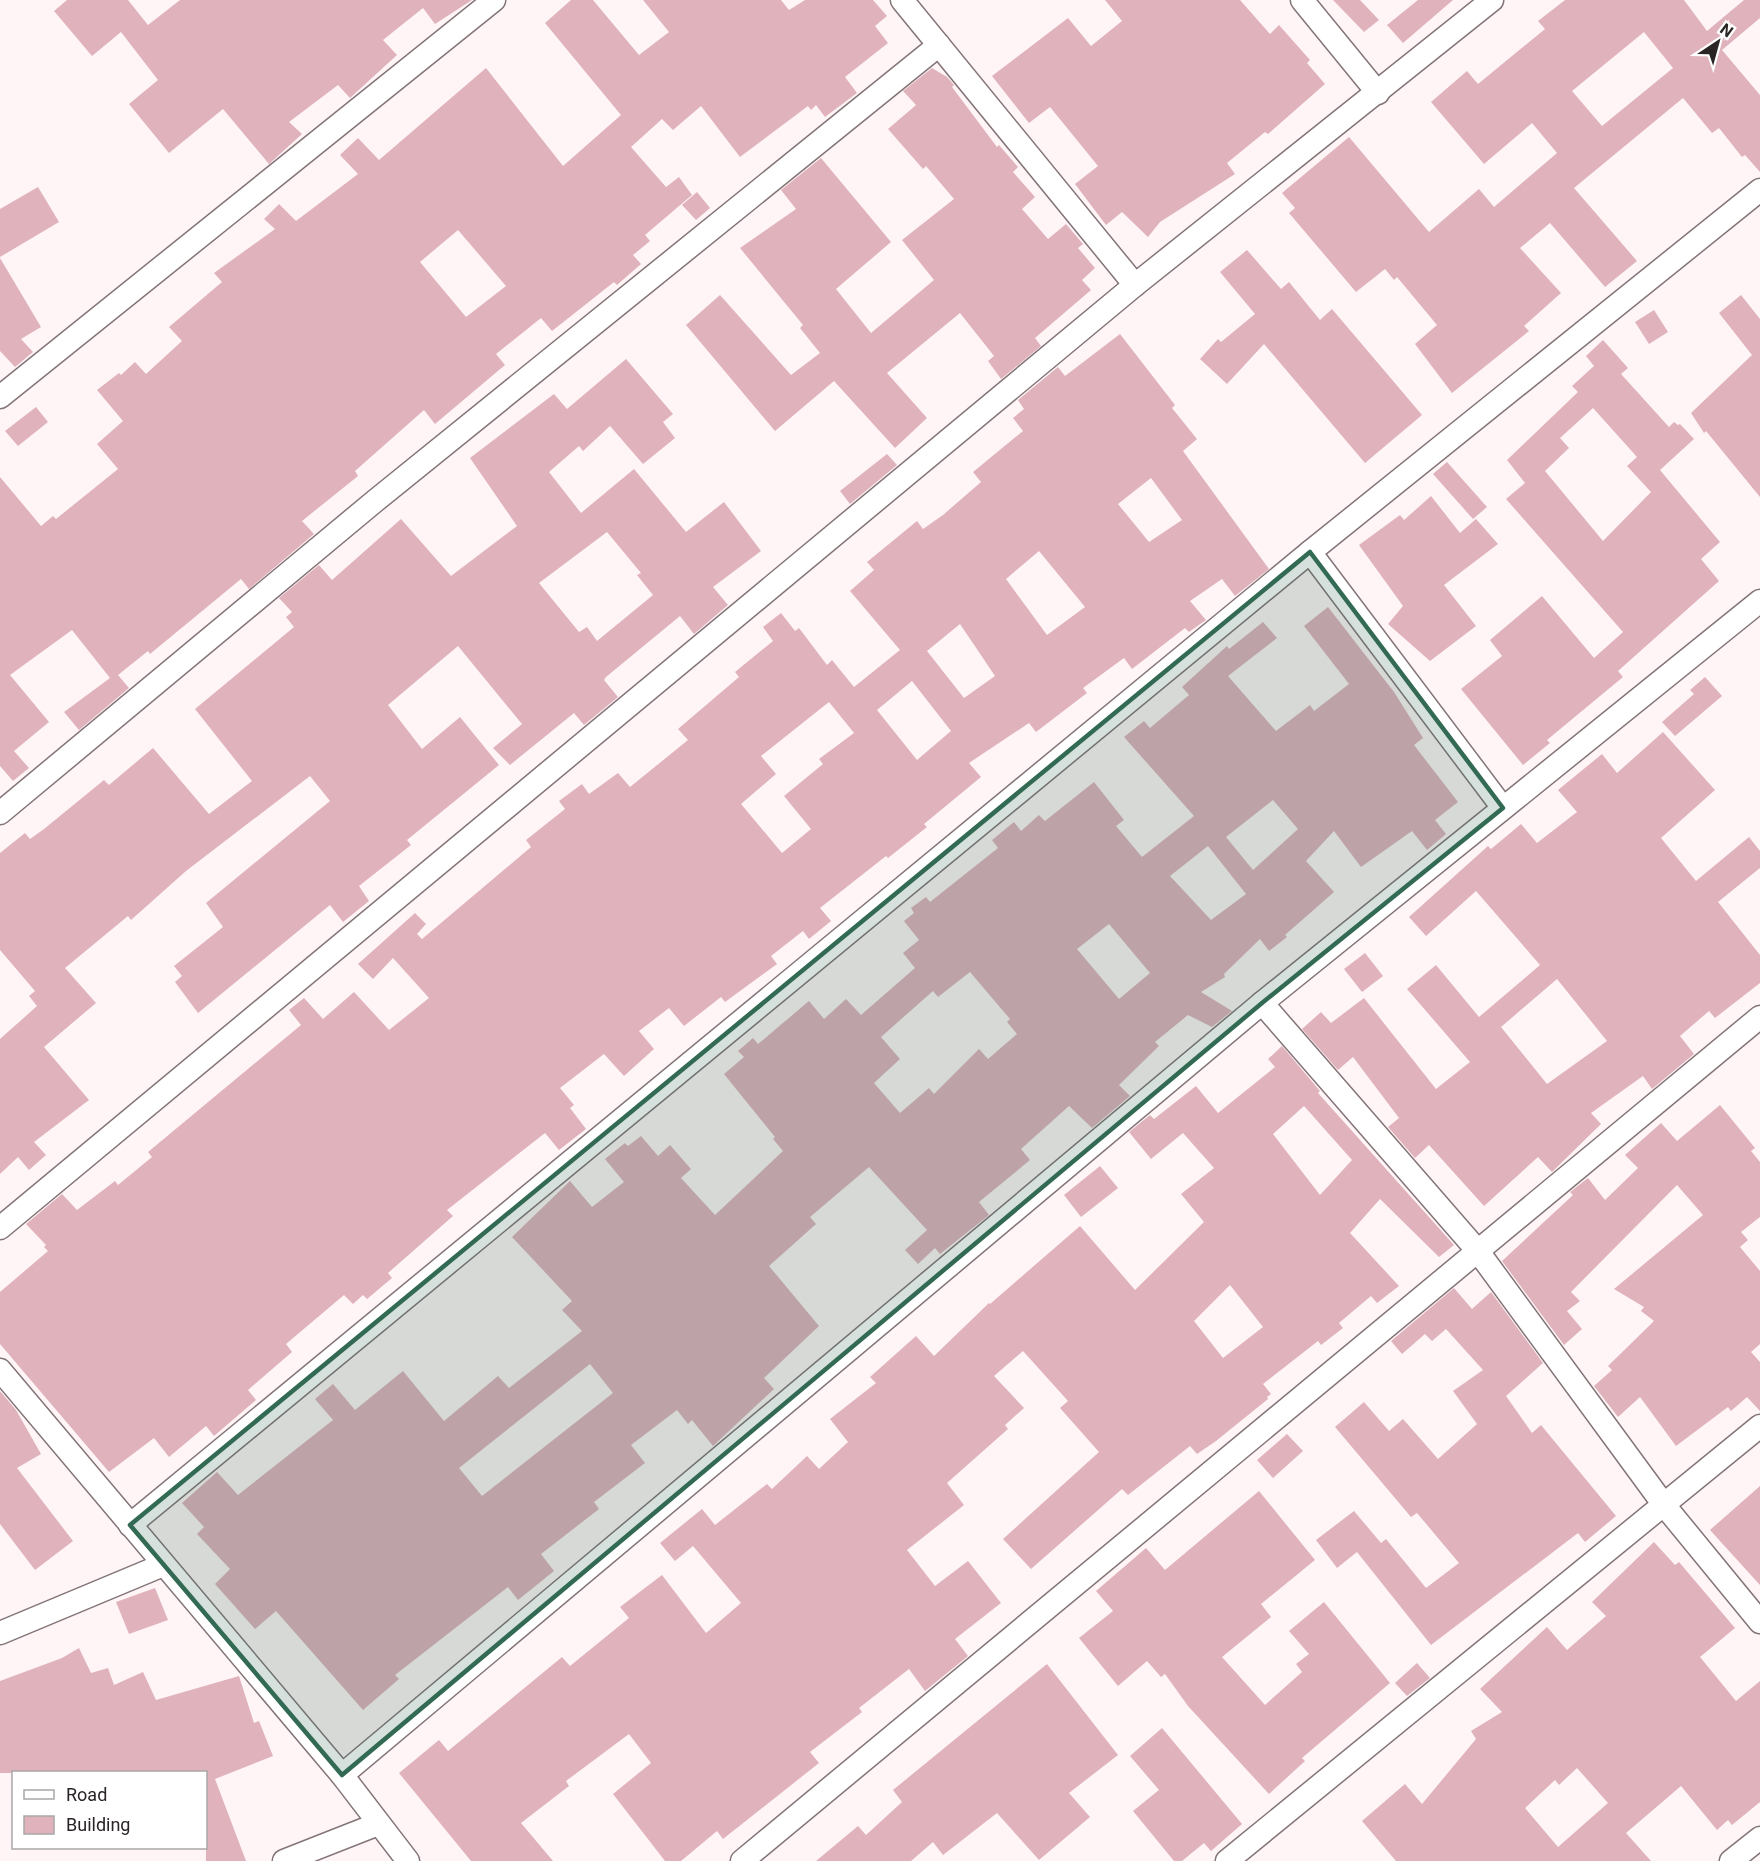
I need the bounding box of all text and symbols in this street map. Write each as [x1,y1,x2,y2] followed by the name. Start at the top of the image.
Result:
[1688,12,1748,72] north arrow
[1716,19,1737,41] text: N
[12,1771,207,1849] legend
[66,1784,107,1805] text: Road
[66,1814,130,1835] text: Building

